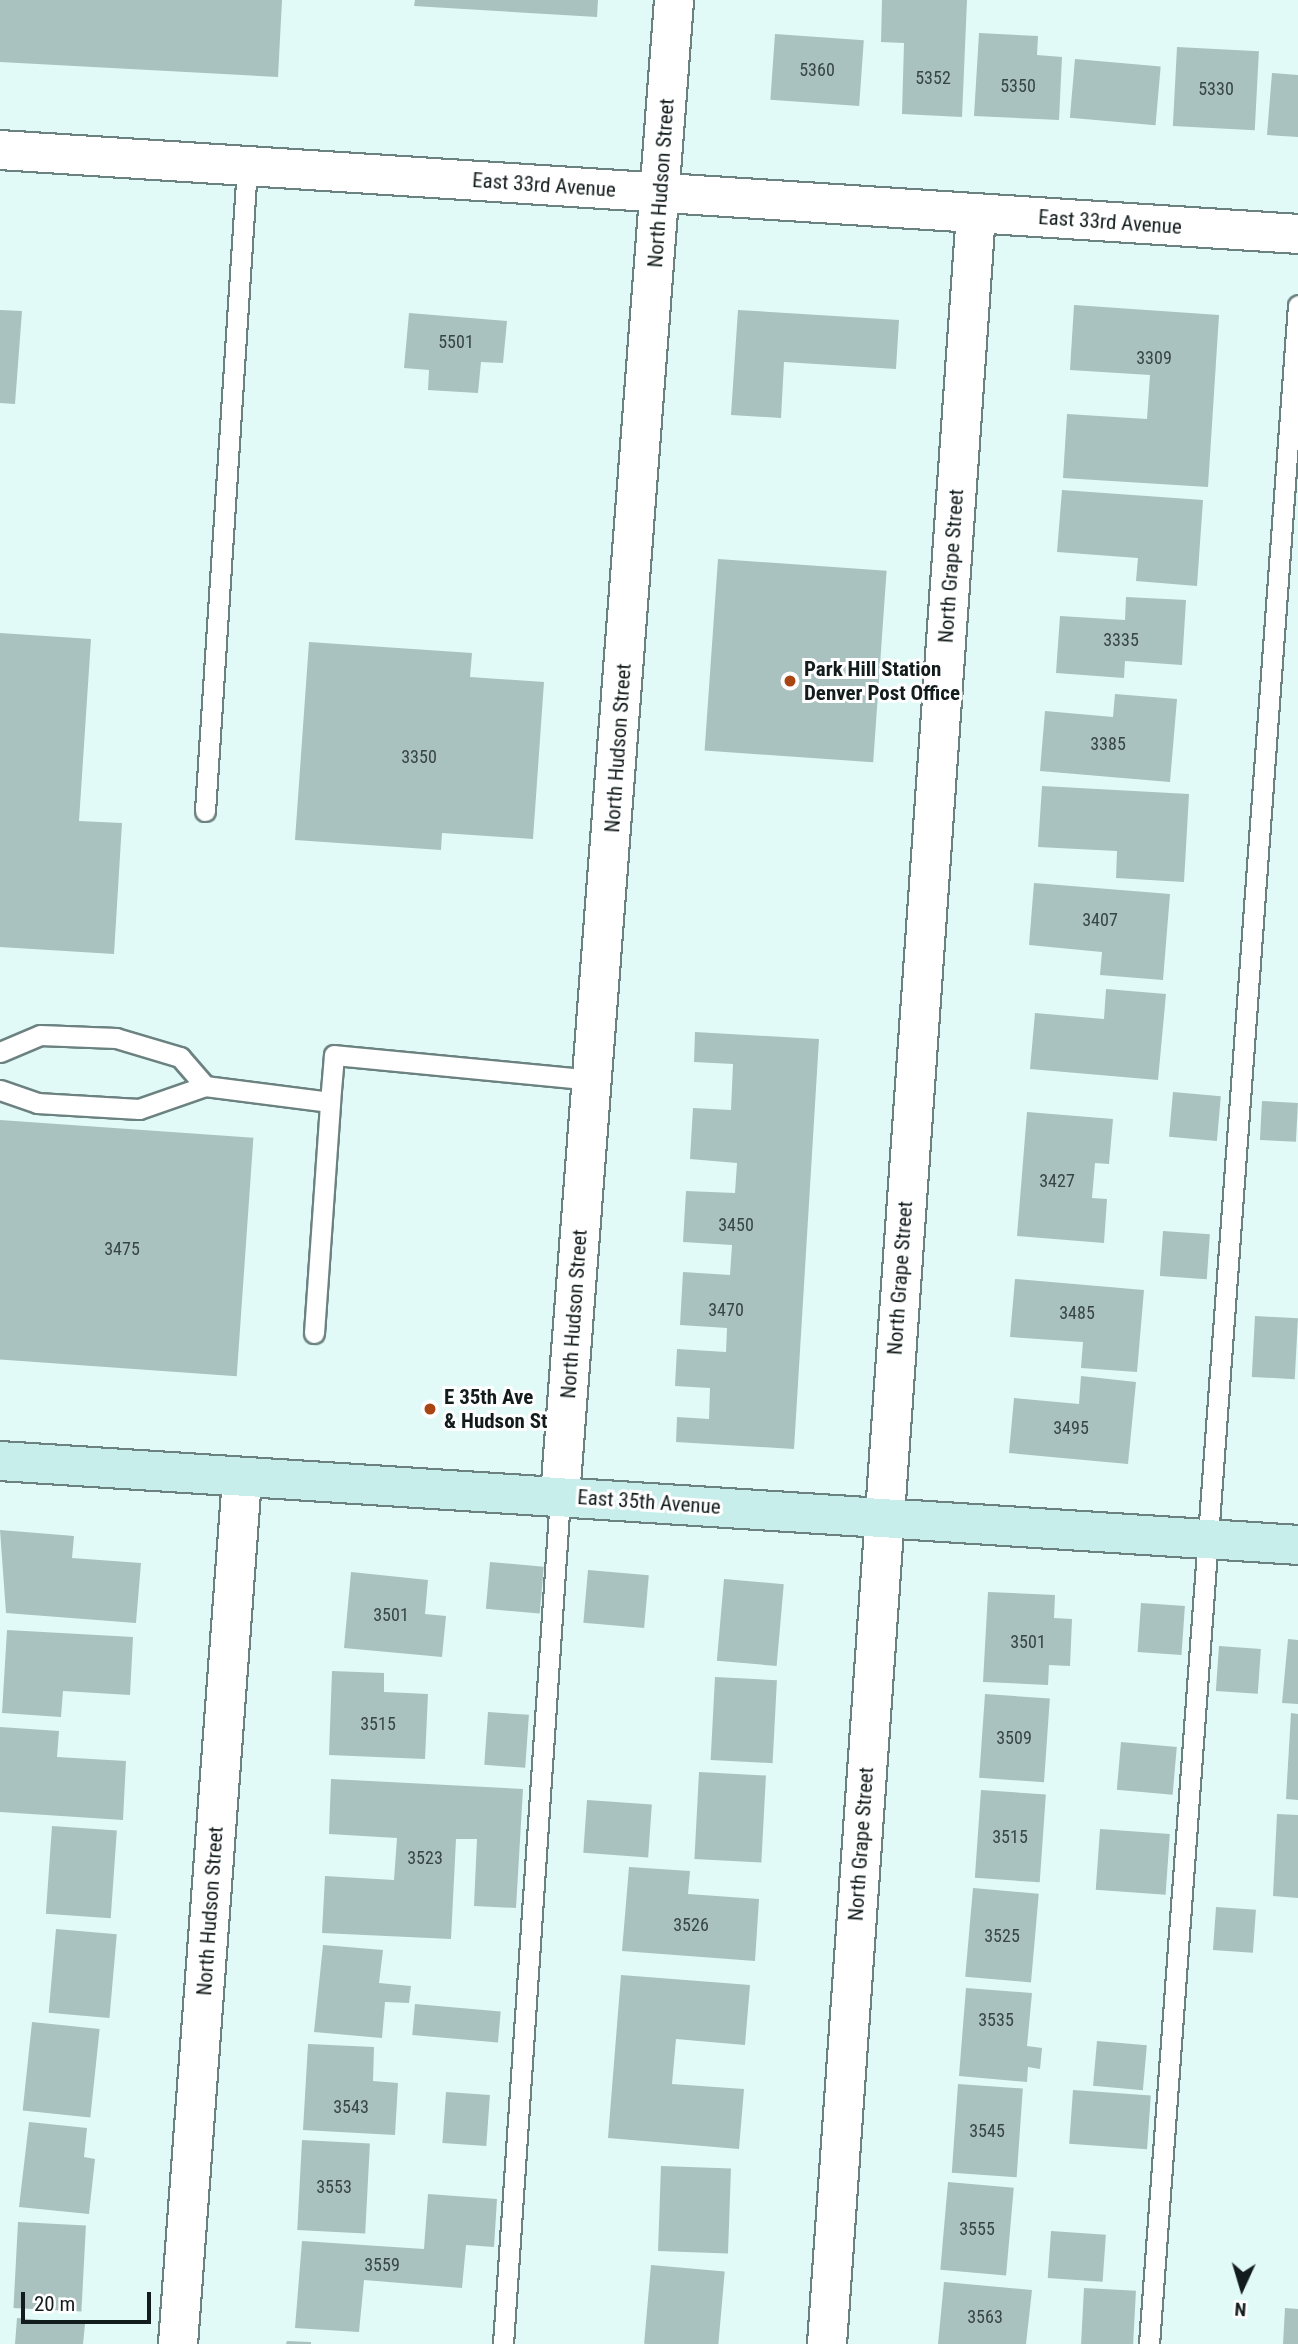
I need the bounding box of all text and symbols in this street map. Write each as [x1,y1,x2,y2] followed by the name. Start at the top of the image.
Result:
[799,59,835,81] house number: 5360
[915,67,951,89] house number: 5352
[1000,75,1036,97] house number: 5350
[1198,78,1234,100] house number: 5330
[643,98,679,268] street label: North Hudson Street
[471,167,617,203] street label: East 33rd Avenue
[1037,204,1183,240] street label: East 33rd Avenue
[438,331,474,353] house number: 5501
[1136,347,1172,369] house number: 3309
[933,488,969,644] street label: North Grape Street
[1103,629,1139,651] house number: 3335
[804,656,960,706] place label: Park Hill Station Denver Post Office
[600,663,636,833] street label: North Hudson Street
[782,673,798,689] marker: Park Hill Station Denver Post Office
[1090,733,1126,755] house number: 3385
[401,746,437,768] house number: 3350
[1082,909,1118,931] house number: 3407
[1039,1170,1075,1192] house number: 3427
[882,1200,918,1356] street label: North Grape Street
[718,1214,754,1236] house number: 3450
[556,1229,592,1399] street label: North Hudson Street
[104,1238,140,1260] house number: 3475
[708,1299,744,1321] house number: 3470
[1059,1302,1095,1324] house number: 3485
[444,1384,548,1434] place label: E 35th Ave & Hudson St
[422,1401,438,1417] marker: E 35th Ave & Hudson St
[1053,1417,1089,1439] house number: 3495
[577,1484,721,1520] street label: East 35th Avenue
[373,1604,409,1626] house number: 3501
[1010,1631,1046,1653] house number: 3501
[360,1713,396,1735] house number: 3515
[996,1727,1032,1749] house number: 3509
[843,1766,879,1922] street label: North Grape Street
[192,1826,228,1996] street label: North Hudson Street
[992,1826,1028,1848] house number: 3515
[407,1847,443,1869] house number: 3523
[673,1914,709,1936] house number: 3526
[984,1925,1020,1947] house number: 3525
[978,2009,1014,2031] house number: 3535
[333,2096,369,2118] house number: 3543
[969,2120,1005,2142] house number: 3545
[316,2176,352,2198] house number: 3553
[959,2218,995,2240] house number: 3555
[1207,2253,1277,2323] north arrow
[364,2254,400,2276] house number: 3559
[24,2278,154,2322] scale bar
[34,2292,75,2316] text: 20 m
[1234,2298,1247,2321] text: N
[967,2306,1003,2328] house number: 3563

